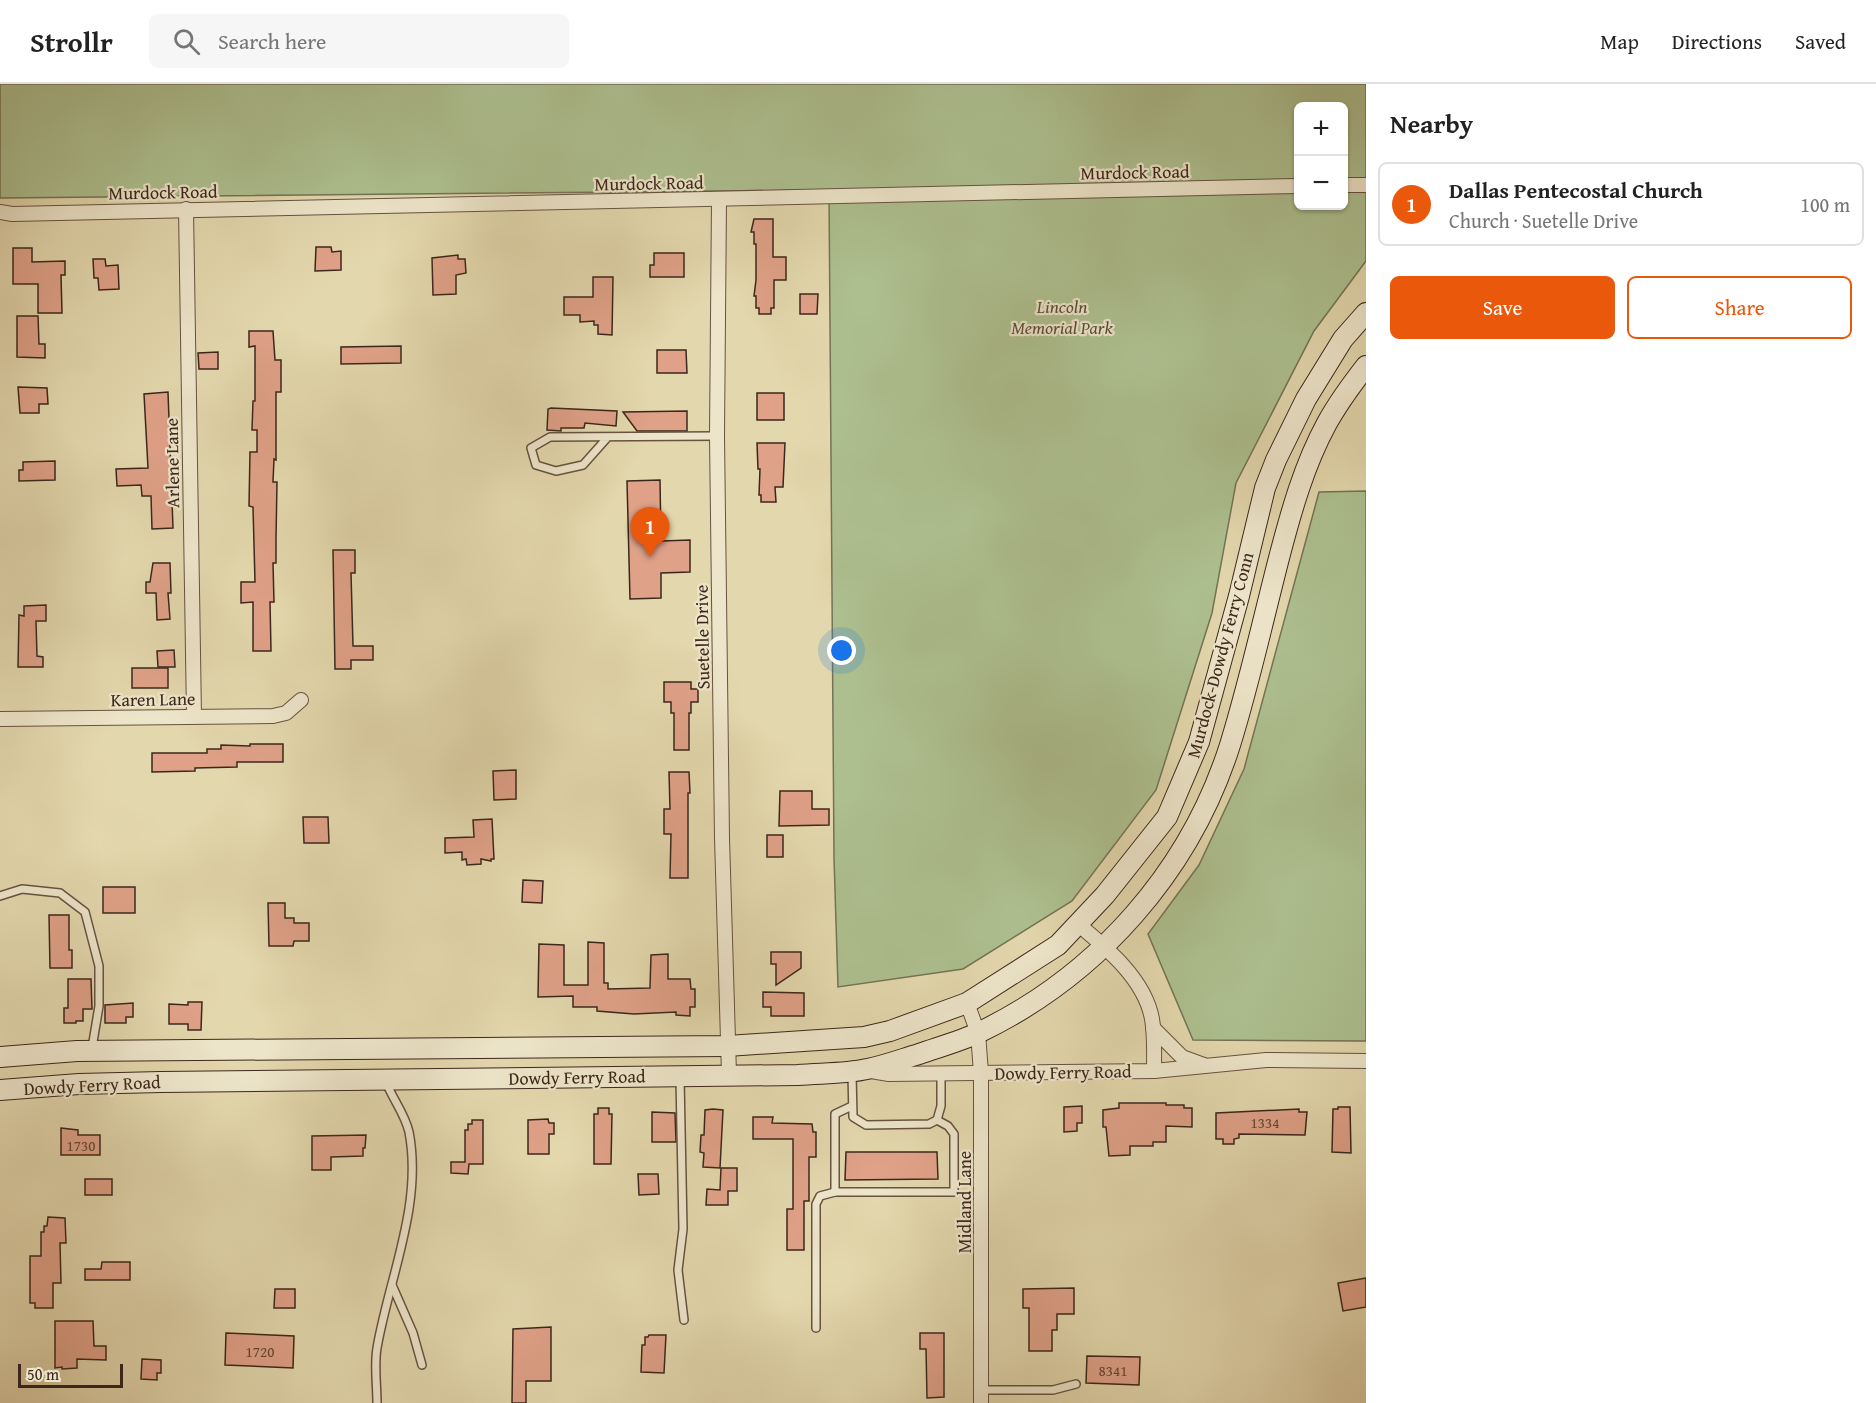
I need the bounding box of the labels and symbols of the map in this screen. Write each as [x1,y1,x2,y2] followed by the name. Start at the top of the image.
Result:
[1080,158,1190,186] street label: Murdock Road
[594,169,704,197] street label: Murdock Road
[108,178,218,206] street label: Murdock Road
[1011,293,1113,341] park label: Lincoln Memorial Park
[158,418,186,508] street label: Arlene Lane
[630,508,670,557] pin: 1
[1180,549,1260,761] street label: Murdock-Dowdy Ferry Conn
[688,584,716,690] street label: Suetelle Drive
[827,636,856,665] your location
[110,685,196,713] street label: Karen Lane
[994,1057,1132,1087] street label: Dowdy Ferry Road
[508,1062,646,1092] street label: Dowdy Ferry Road
[23,1068,162,1102] street label: Dowdy Ferry Road
[1251,1112,1279,1133] house number: 1334
[67,1135,95,1156] house number: 1730
[951,1151,978,1253] street label: Midland Lane
[246,1341,274,1362] house number: 1720
[1099,1360,1127,1381] house number: 8341
[18,1361,123,1388] scale bar

